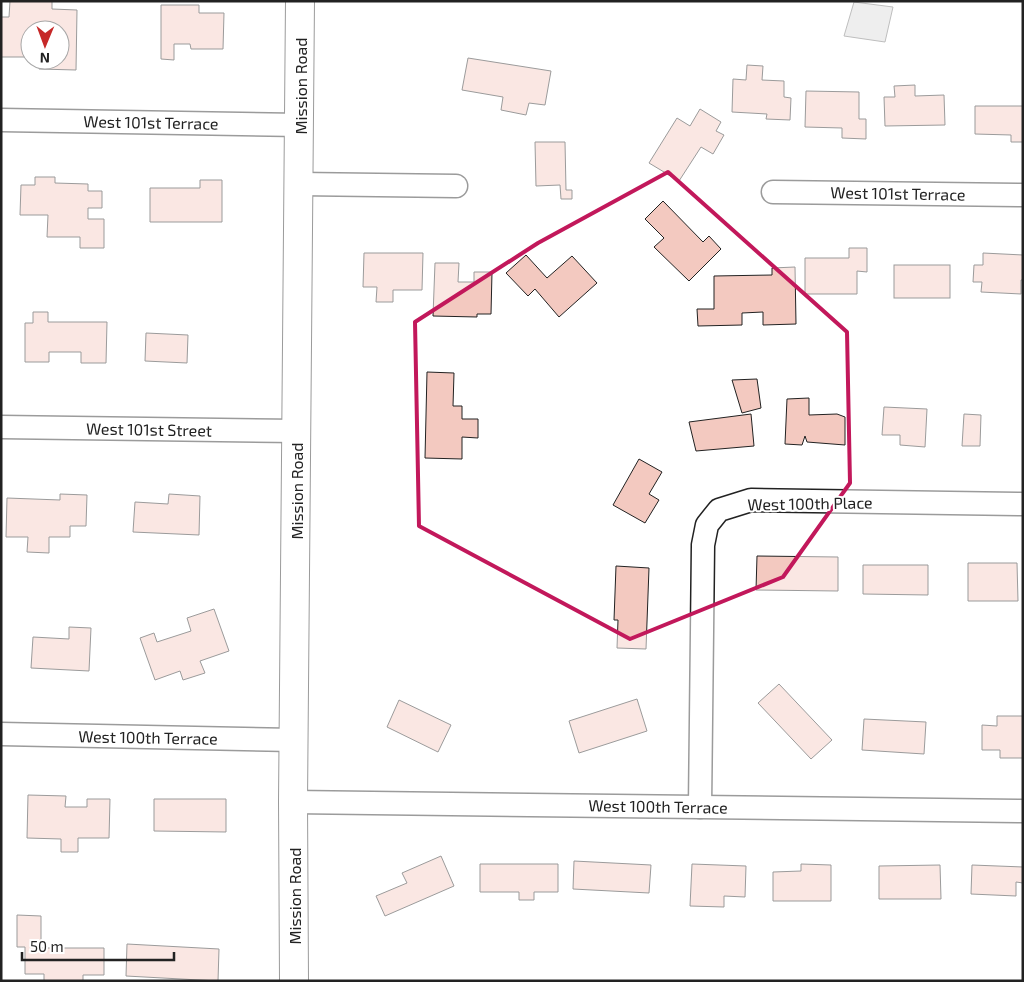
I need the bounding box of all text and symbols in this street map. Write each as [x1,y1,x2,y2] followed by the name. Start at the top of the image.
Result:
[20,20,70,70] north arrow
[291,37,310,135] street label: Mission Road
[40,50,50,67] text: N
[83,111,219,133] street label: West 101st Terrace
[830,182,966,204] street label: West 101st Terrace
[86,418,212,440] street label: West 101st Street
[287,442,306,540] street label: Mission Road
[747,492,873,514] street label: West 100th Place
[78,726,218,748] street label: West 100th Terrace
[588,795,728,817] street label: West 100th Terrace
[285,847,304,945] street label: Mission Road
[22,930,175,962] scale bar
[30,937,64,955] text: 50 m

